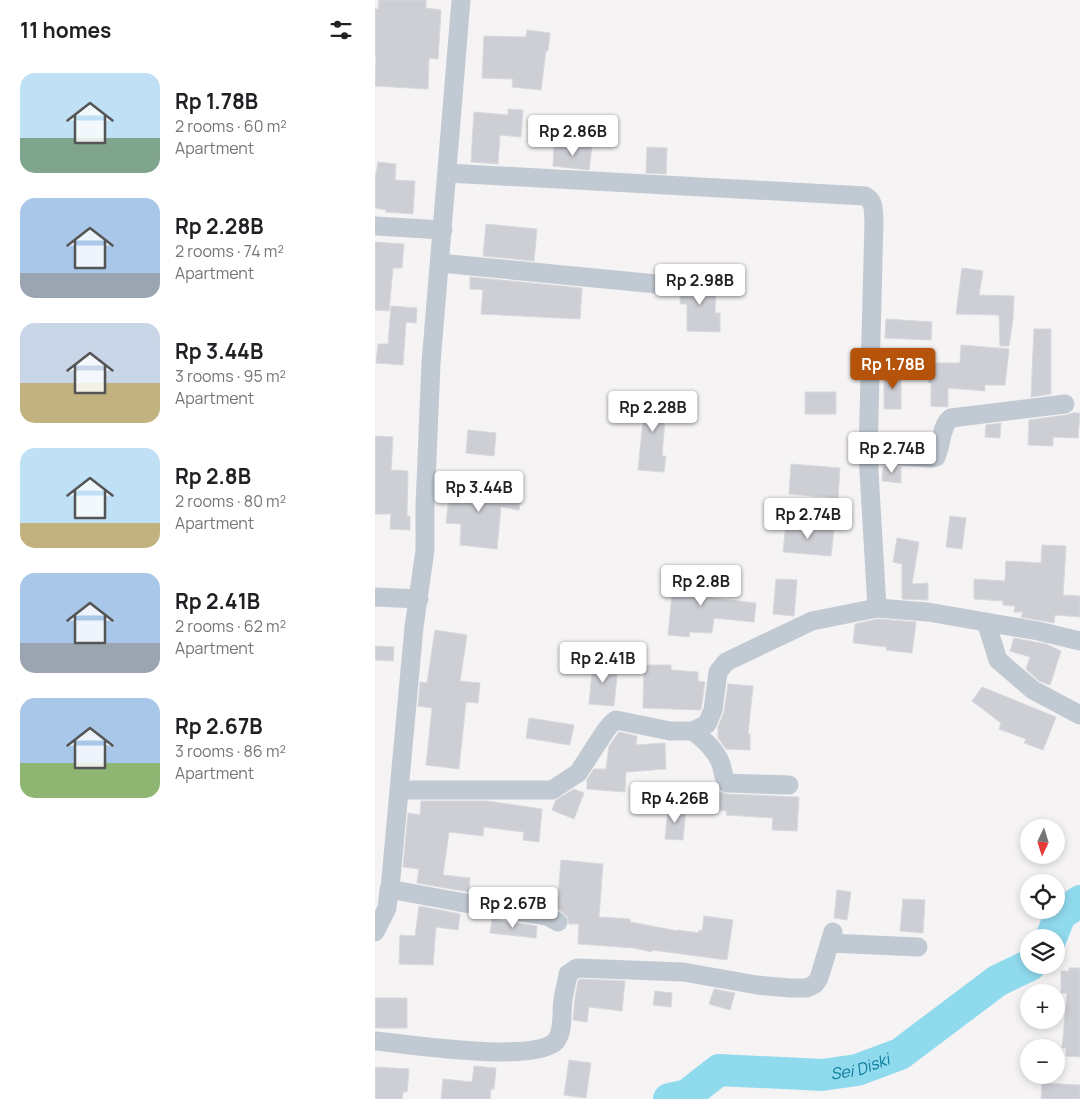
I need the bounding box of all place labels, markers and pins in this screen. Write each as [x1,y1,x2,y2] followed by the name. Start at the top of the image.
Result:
[521,114,625,157] pin: Rp 2.86B
[648,264,752,306] pin: Rp 2.98B
[841,348,945,390] pin: Rp 1.78B
[601,390,705,433] pin: Rp 2.28B
[840,432,944,474] pin: Rp 2.74B
[427,470,531,513] pin: Rp 3.44B
[756,498,860,540] pin: Rp 2.74B
[655,564,747,607] pin: Rp 2.8B
[551,642,655,684] pin: Rp 2.41B
[623,782,727,824] pin: Rp 4.26B
[461,886,565,929] pin: Rp 2.67B

